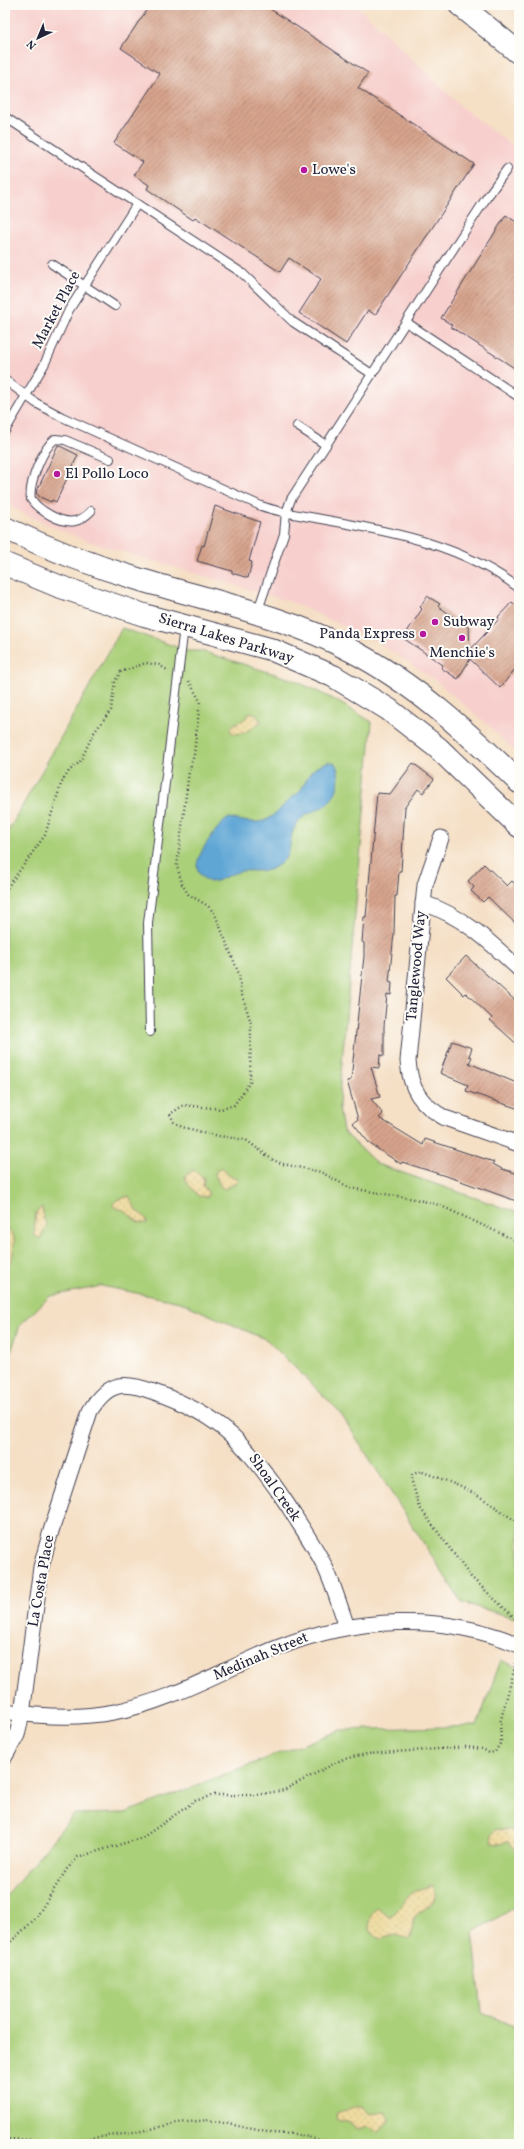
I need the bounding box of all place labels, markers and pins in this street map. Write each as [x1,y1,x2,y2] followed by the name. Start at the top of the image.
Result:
[312,160,356,181] place label: Lowe's
[299,165,309,175] marker: Lowe's
[65,464,149,485] place label: El Pollo Loco
[52,469,62,479] marker: El Pollo Loco
[443,612,495,633] place label: Subway
[430,617,440,627] marker: Subway
[319,624,415,645] place label: Panda Express
[418,629,428,639] marker: Panda Express
[457,633,467,643] marker: Menchie's
[429,643,495,664] place label: Menchie's

